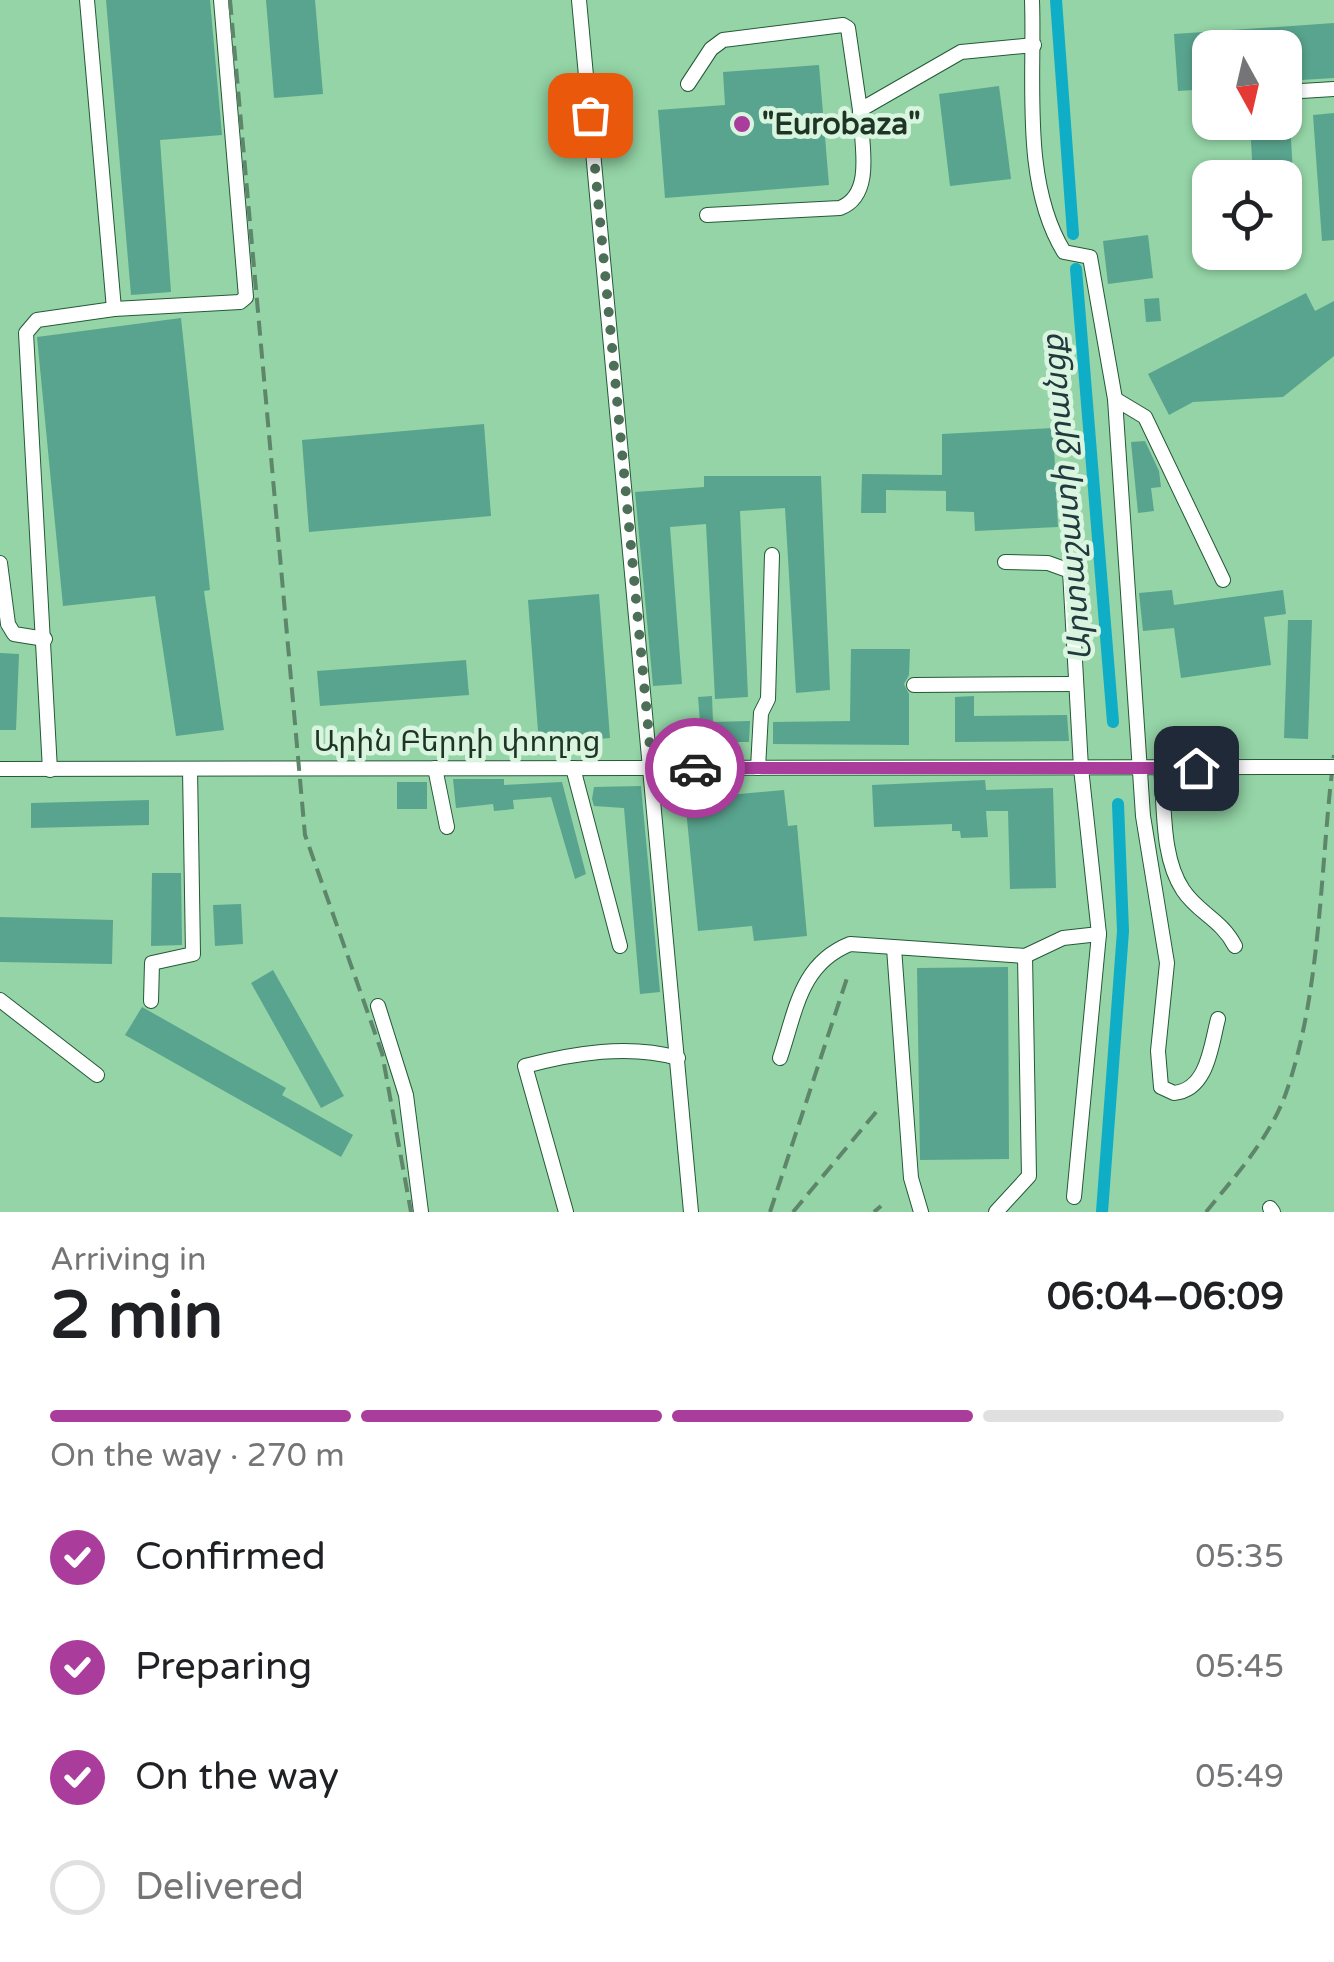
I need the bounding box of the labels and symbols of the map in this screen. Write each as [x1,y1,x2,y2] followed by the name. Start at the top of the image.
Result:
[1192,30,1302,140] north arrow
[548,73,633,158] pin
[762,106,921,143] place label: "Eurobaza"
[731,113,753,135] marker: "Eurobaza"
[1034,331,1100,663] water label: Արտաշատի ջրանցք
[645,718,745,818] courier
[313,723,601,760] street label: Արին Բերդի փողոց
[1154,726,1239,811] pin

